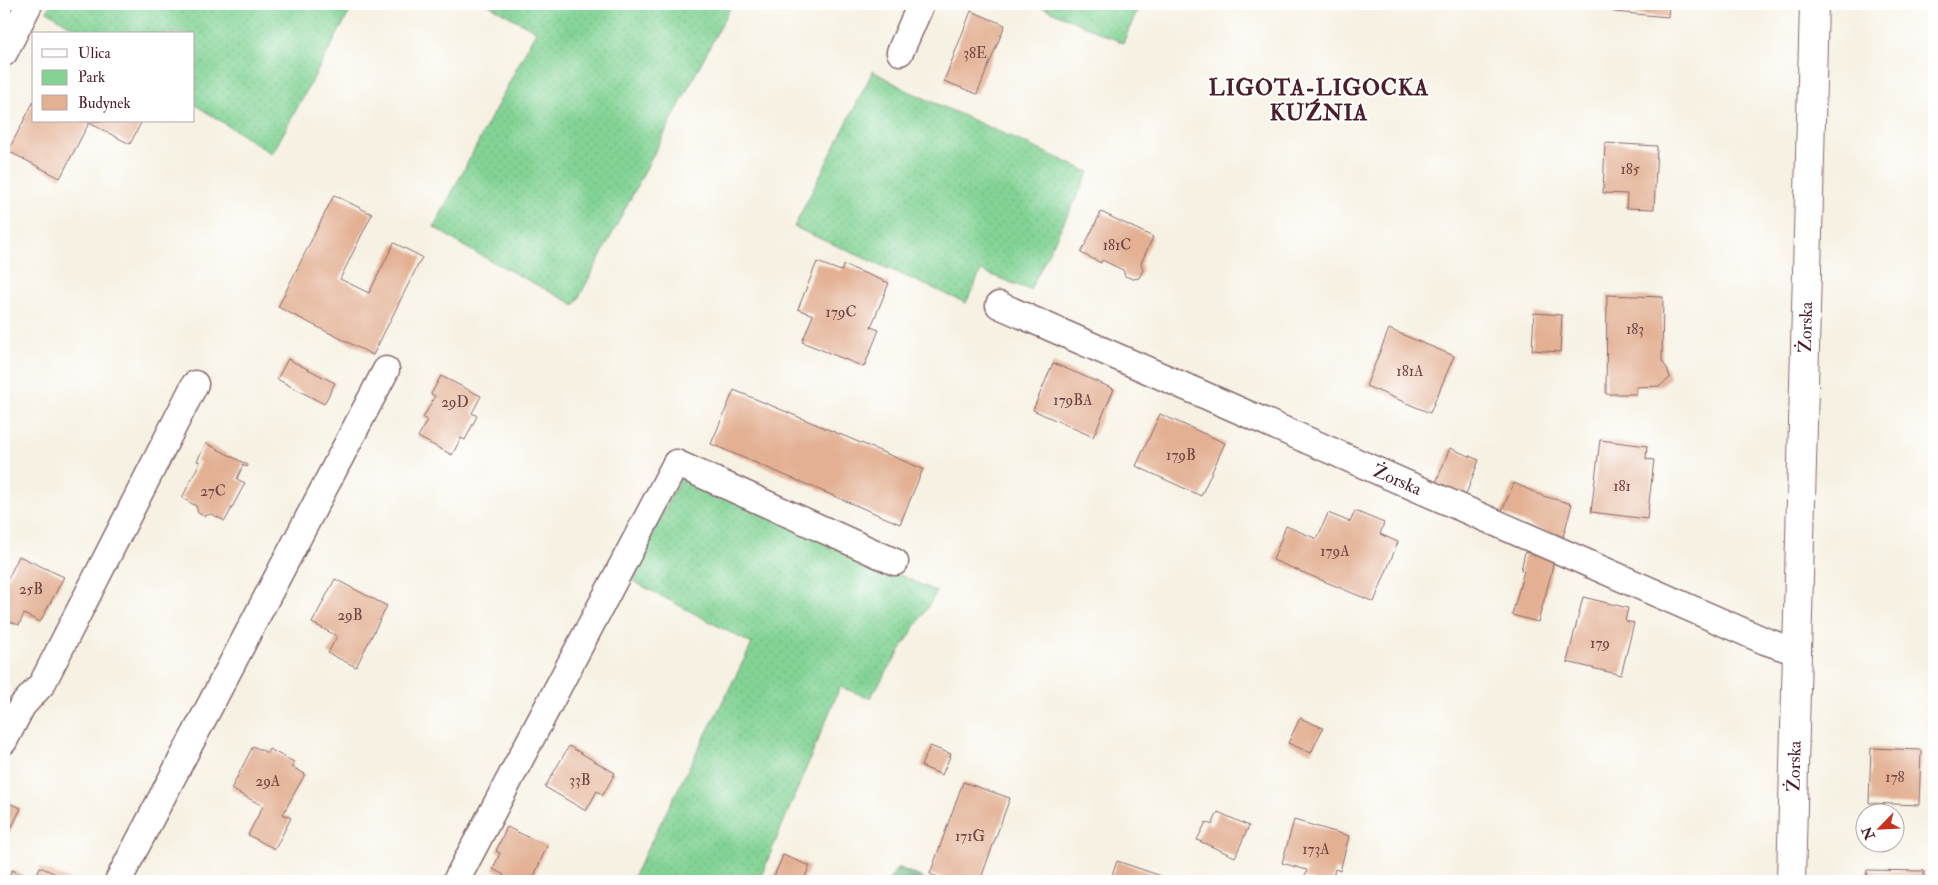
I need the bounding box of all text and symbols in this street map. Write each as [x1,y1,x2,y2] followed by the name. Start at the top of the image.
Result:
[32,32,195,122] legend
[78,44,111,63] text: Ulica
[963,44,987,63] house number: 38E
[78,68,105,87] text: Park
[1209,74,1429,127] district label: LIGOTA-LIGOCKA KUŹNIA
[78,94,131,113] text: Budynek
[1621,160,1640,179] house number: 185
[1103,236,1131,255] house number: 181C
[1792,301,1818,353] street label: Żorska
[826,303,856,322] house number: 179C
[1626,320,1644,339] house number: 183
[1396,362,1424,381] house number: 181A
[1053,391,1093,410] house number: 179BA
[441,393,469,412] house number: 29D
[1166,446,1196,465] house number: 179B
[1369,458,1426,501] street label: Żorska
[1613,477,1631,496] house number: 181
[200,482,226,501] house number: 27C
[1320,542,1350,561] house number: 179A
[19,580,43,599] house number: 25B
[337,606,363,625] house number: 29B
[1590,634,1610,653] house number: 179
[1781,740,1806,792] street label: Żorska
[1885,768,1905,787] house number: 178
[569,771,591,790] house number: 33B
[256,772,281,791] house number: 29A
[1856,802,1906,852] north arrow
[1858,823,1879,843] text: N
[955,827,985,846] house number: 171G
[1302,840,1330,859] house number: 173A

